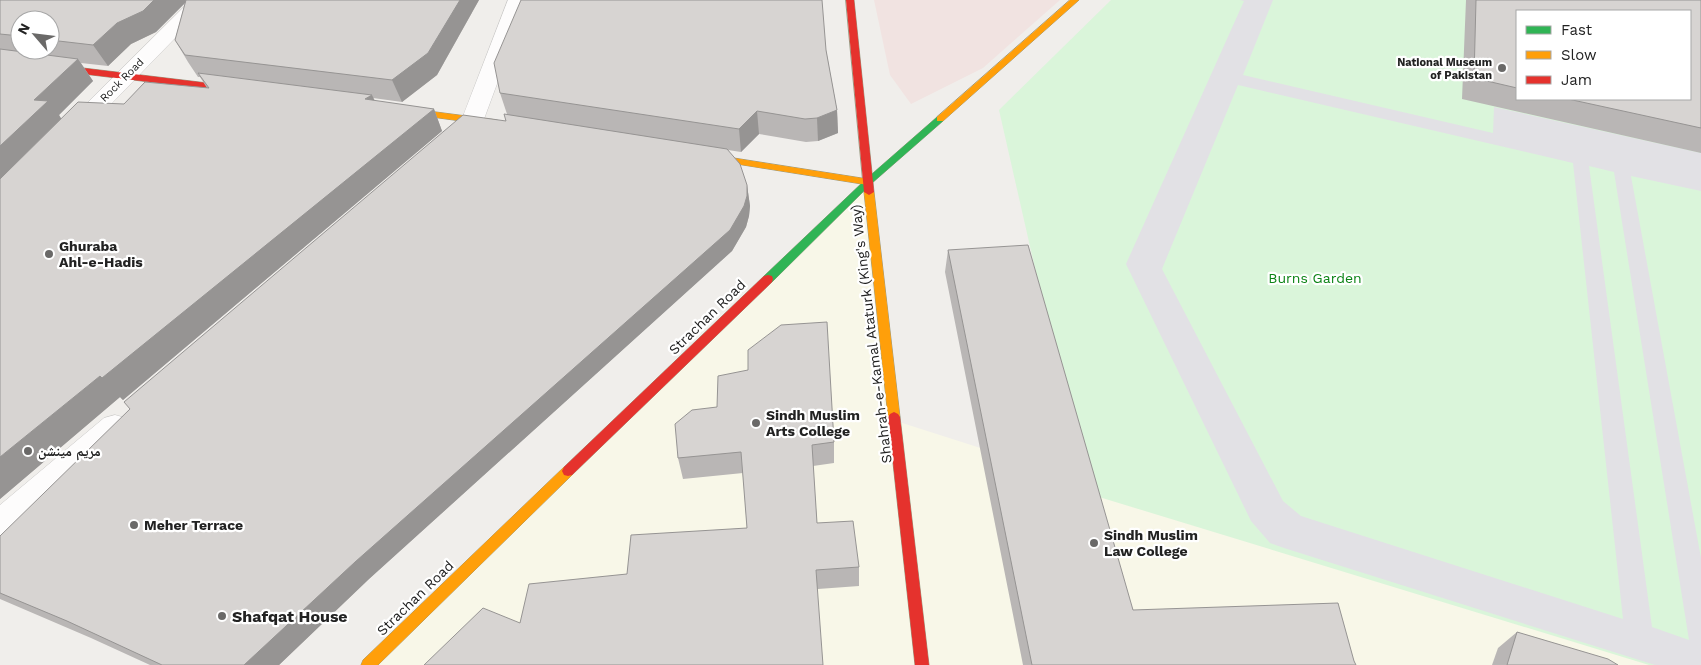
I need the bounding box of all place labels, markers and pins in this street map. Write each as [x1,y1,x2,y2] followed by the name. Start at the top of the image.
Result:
[1397,56,1492,82] place label: National Museum of Pakistan
[1496,62,1508,74] marker: National Museum of Pakistan
[59,238,143,270] place label: Ghuraba Ahl-e-Hadis
[43,248,55,260] marker: Ghuraba Ahl-e-Hadis
[766,407,860,439] place label: Sindh Muslim Arts College
[750,417,762,429] marker: Sindh Muslim Arts College
[38,443,101,461] place label: مریم مینشن
[22,445,34,457] marker: مریم مینشن
[144,517,243,533] place label: Meher Terrace
[128,519,140,531] marker: Meher Terrace
[1104,527,1198,559] place label: Sindh Muslim Law College
[1088,537,1100,549] marker: Sindh Muslim Law College
[232,607,348,626] place label: Shafqat House
[216,610,228,622] marker: Shafqat House

